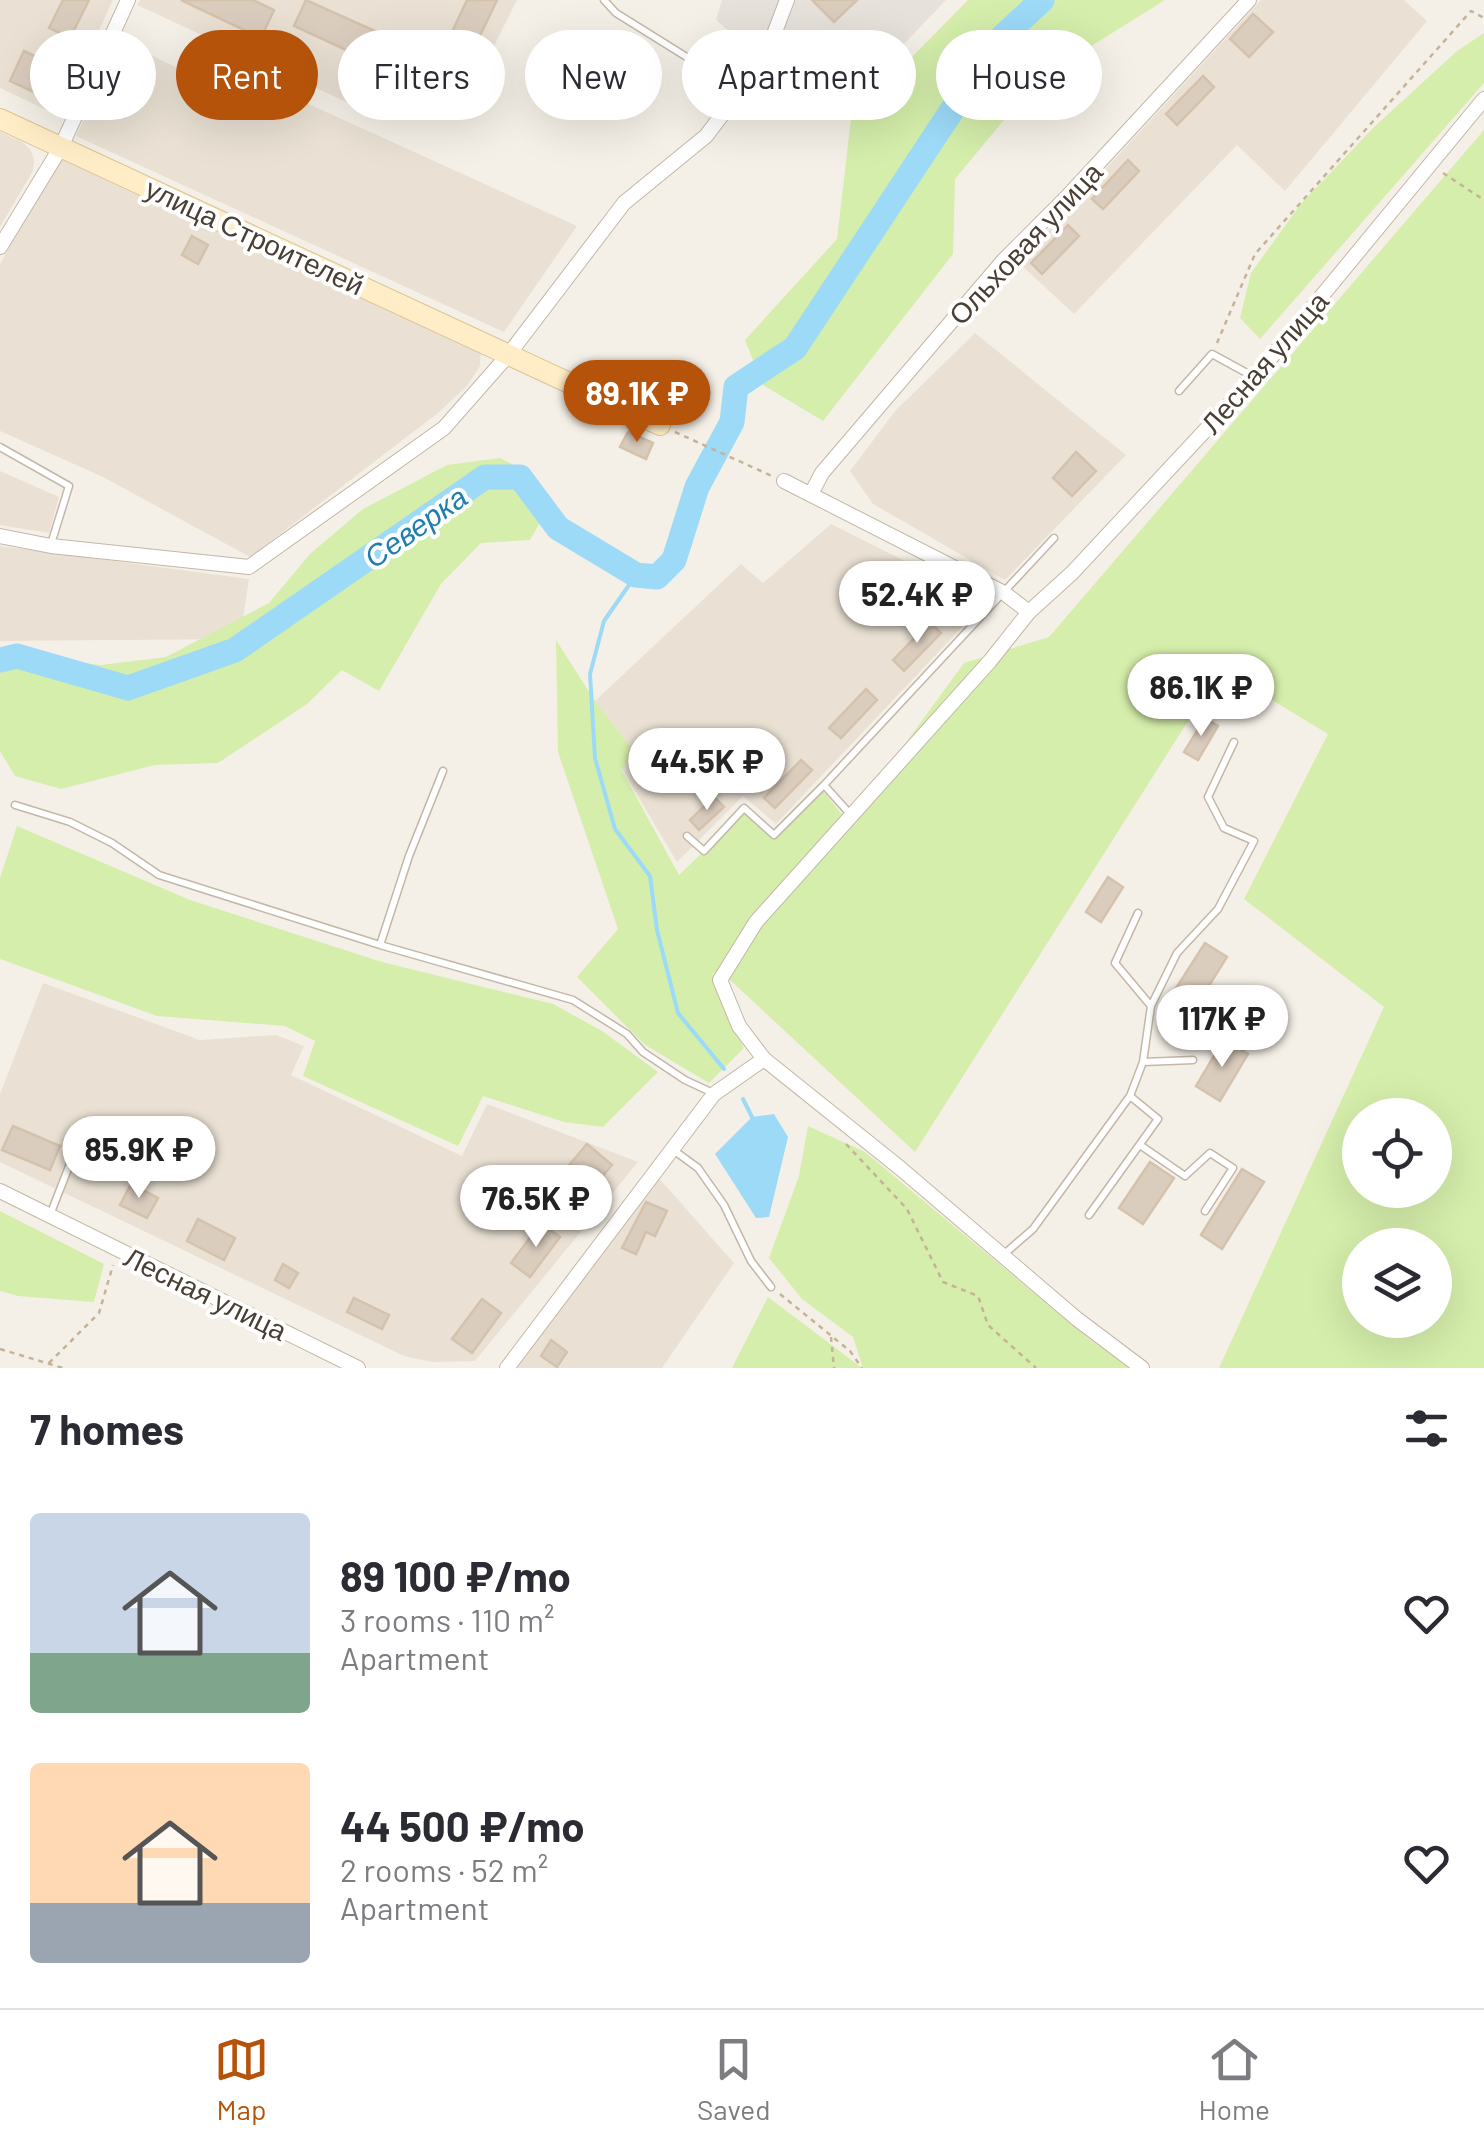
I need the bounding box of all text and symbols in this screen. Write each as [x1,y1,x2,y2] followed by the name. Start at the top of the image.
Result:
[30,30,156,120] chip: Buy
[176,30,318,120] chip: Rent
[338,30,505,120] chip: Filters
[525,30,662,120] chip: New
[682,30,916,120] chip: Apartment
[936,30,1102,120] chip: House
[941,154,1109,331] street label: Ольховая улица
[140,170,370,302] street label: улица Строителей
[1193,284,1335,440] street label: Лесная улица
[545,360,729,445] pin: 89.1K ₽
[585,373,689,411] text: 89.1K ₽
[357,478,473,574] water label: Северка
[825,561,1009,646] pin: 52.4K ₽
[861,574,973,612] text: 52.4K ₽
[1109,654,1293,739] pin: 86.1K ₽
[1149,667,1253,705] text: 86.1K ₽
[615,728,799,813] pin: 44.5K ₽
[650,741,764,779] text: 44.5K ₽
[1141,985,1303,1070] pin: 117K ₽
[1178,998,1266,1036] text: 117K ₽
[1342,1098,1452,1338] map controls
[1342,1098,1452,1208] button: locate
[47,1116,231,1201] pin: 85.9K ₽
[84,1129,194,1167] text: 85.9K ₽
[444,1165,628,1250] pin: 76.5K ₽
[482,1178,590,1216] text: 76.5K ₽
[1342,1228,1452,1338] button: layers
[119,1239,293,1347] street label: Лесная улица
[1399,1401,1454,1456] icon: filters
[30,1403,184,1453] text: 7 homes
[340,1550,571,1600] text: 89 100 ₽/mo
[110,1553,230,1673] icon: home
[1399,1586,1454,1641] icon: heart
[340,1600,555,1638] text: 3 rooms · 110 m²
[340,1638,489,1676] text: Apartment
[340,1800,585,1850] text: 44 500 ₽/mo
[110,1803,230,1923] icon: home
[1399,1836,1454,1891] icon: heart
[340,1850,548,1888] text: 2 rooms · 52 m²
[340,1888,489,1926] text: Apartment
[214,2032,269,2126] tab: Map
[697,2032,771,2126] tab: Saved
[1199,2032,1270,2126] tab: Home

